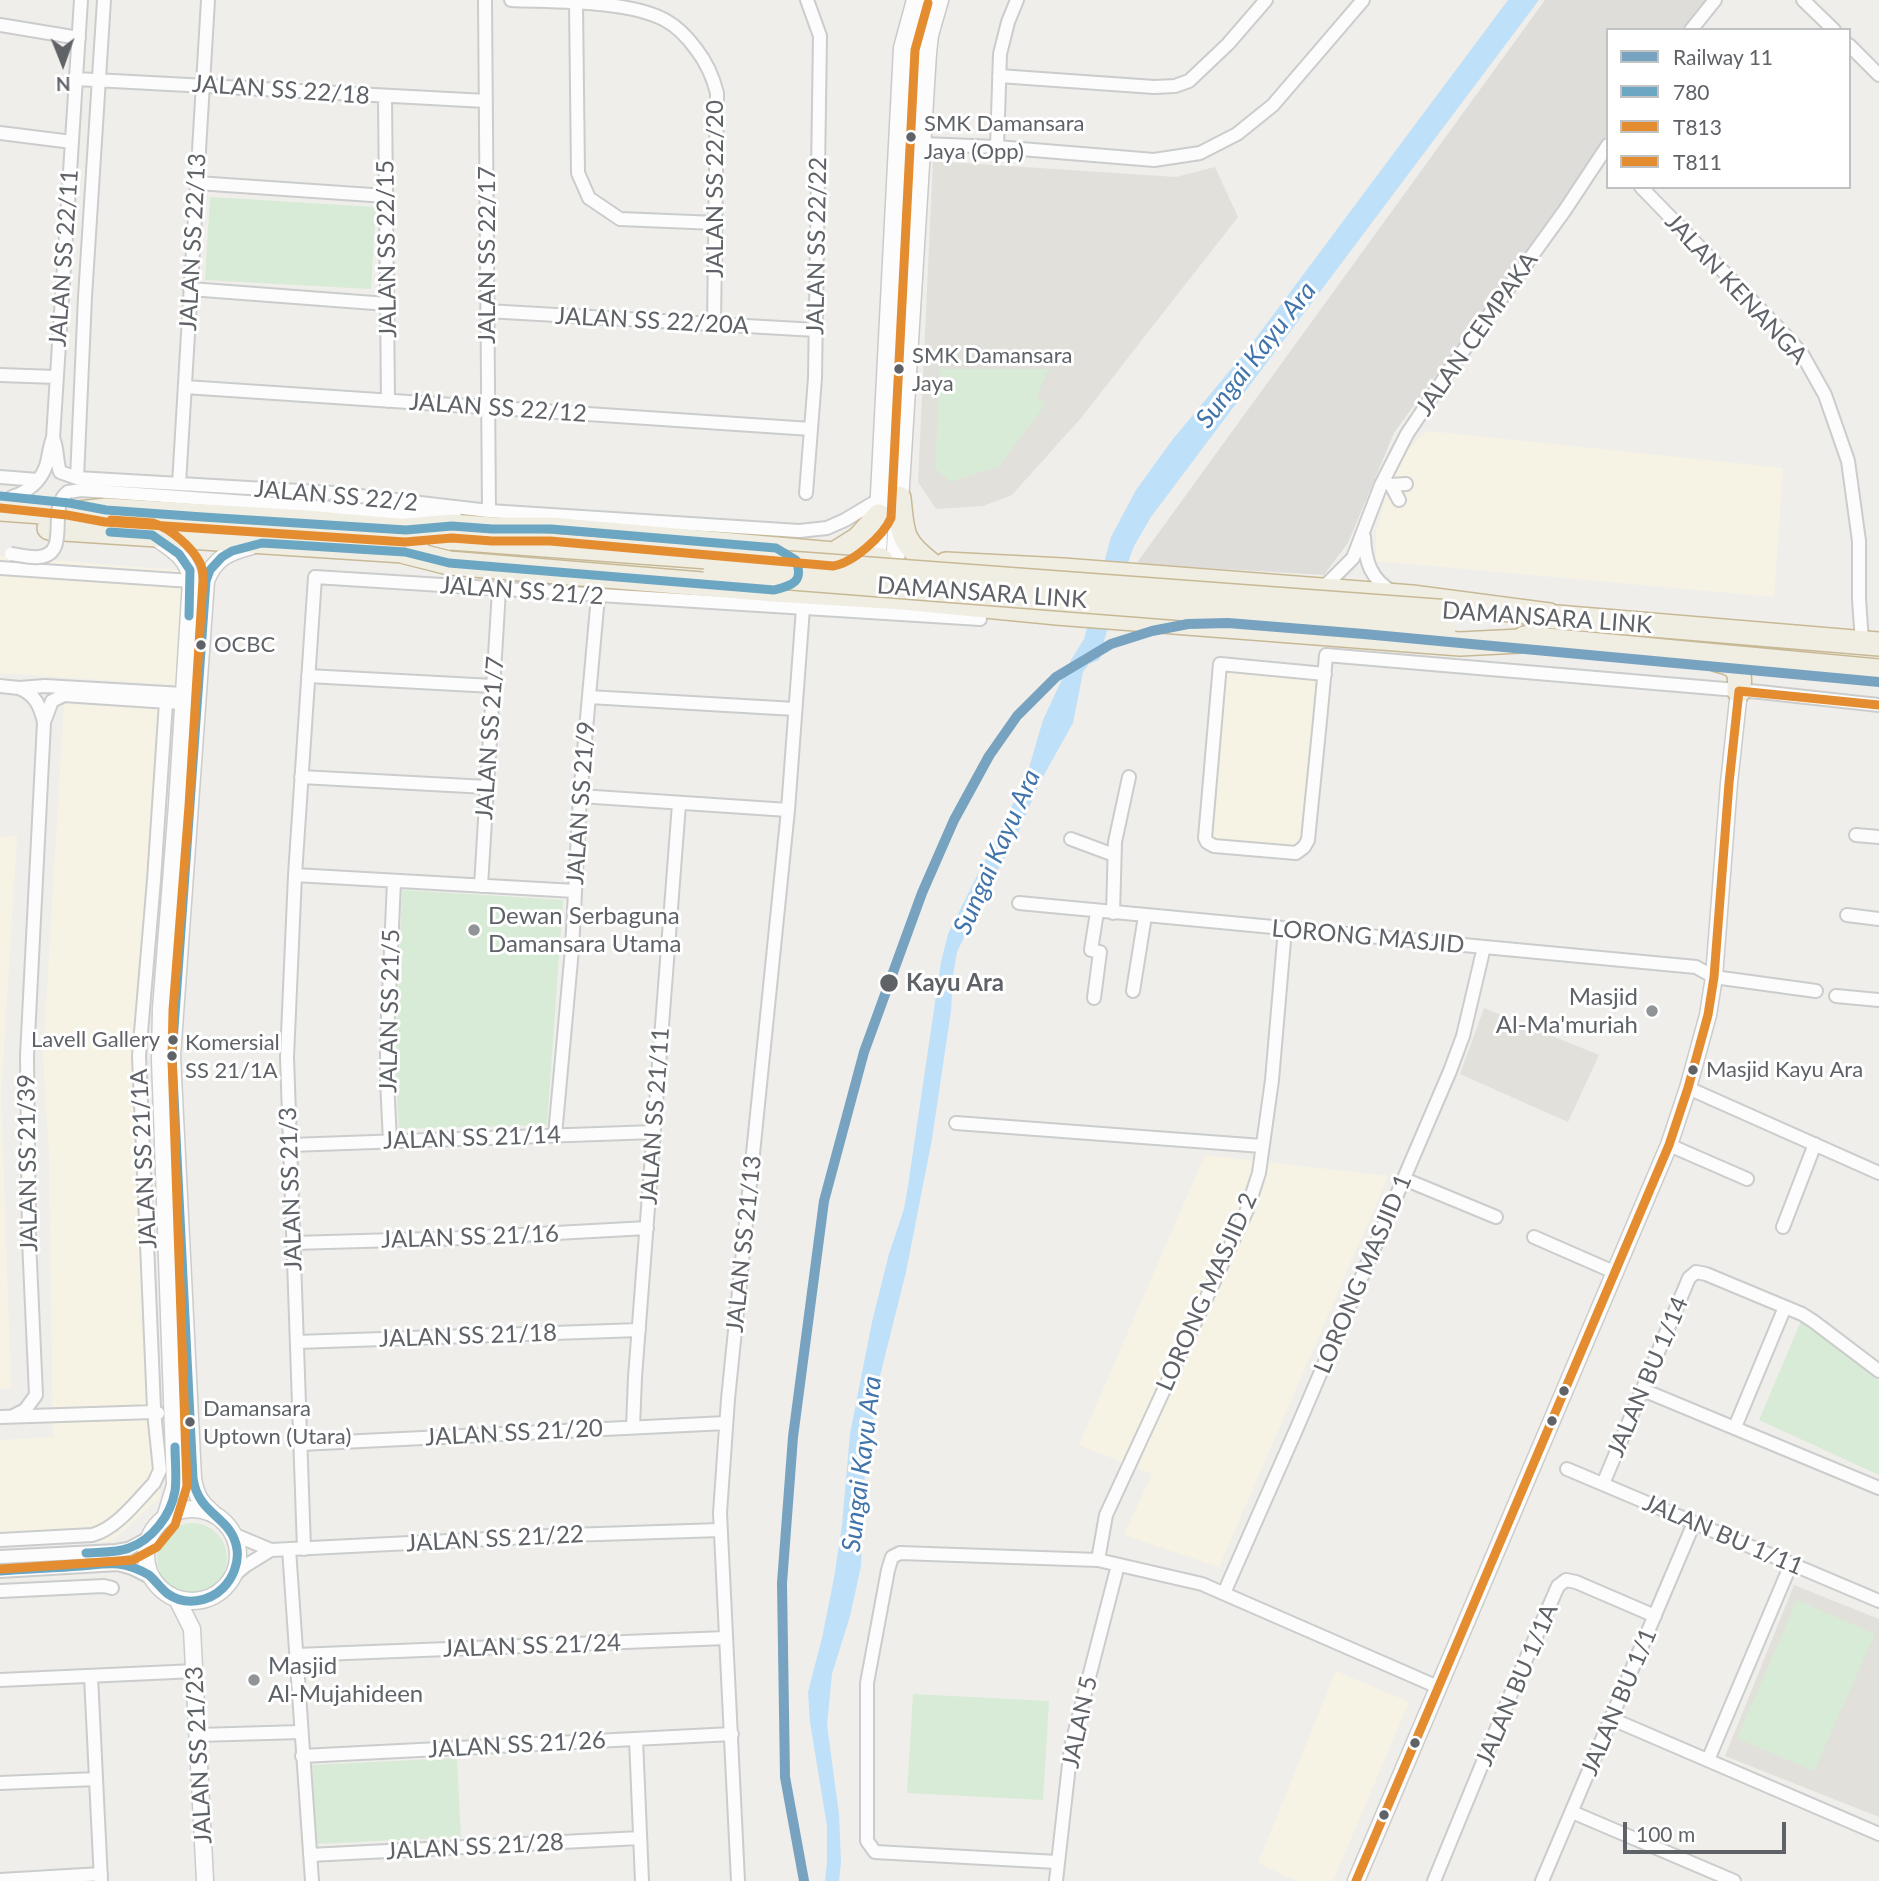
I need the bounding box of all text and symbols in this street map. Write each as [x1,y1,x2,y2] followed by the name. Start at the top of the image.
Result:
[28,28,98,98] north arrow
[1606,28,1851,189] legend
[1673,44,1773,69] text: Railway 11
[191,69,371,111] street label: JALAN SS 22/18
[56,73,71,96] text: N
[1673,79,1710,104] text: 780
[701,100,729,278] street label: JALAN SS 22/20
[924,111,1084,162] place label: SMK Damansara Jaya (Opp)
[1673,114,1722,139] text: T813
[904,130,918,144] marker: SMK Damansara Jaya (Opp)
[1673,149,1722,174] text: T811
[174,152,212,332] street label: JALAN SS 22/13
[801,157,833,335] street label: JALAN SS 22/22
[371,160,403,338] street label: JALAN SS 22/15
[473,166,501,344] street label: JALAN SS 22/17
[43,168,85,348] street label: JALAN SS 22/11
[1659,208,1813,370] street label: JALAN KENANGA
[1410,247,1544,421] street label: JALAN CEMPAKA
[1189,276,1323,434] water label: Sungai Kayu Ara
[554,302,750,340] street label: JALAN SS 22/20A
[912,343,1072,394] place label: SMK Damansara Jaya
[892,362,906,376] marker: SMK Damansara Jaya
[408,387,588,429] street label: JALAN SS 22/12
[253,475,419,517] street label: JALAN SS 22/2
[439,571,605,611] street label: JALAN SS 21/2
[876,571,1088,615] street label: DAMANSARA LINK
[1441,596,1653,640] street label: DAMANSARA LINK
[214,632,275,658] place label: OCBC
[194,638,208,652] marker: OCBC
[470,655,510,821] street label: JALAN SS 21/7
[561,720,601,886] street label: JALAN SS 21/9
[947,765,1047,939] water label: Sungai Kayu Ara
[488,902,681,958] place label: Dewan Serbaguna Damansara Utama
[1270,914,1466,960] street label: LORONG MASJID
[466,922,482,938] marker: Dewan Serbaguna Damansara Utama
[374,929,406,1093] street label: JALAN SS 21/5
[906,969,1004,997] place label: Kayu Ara
[878,972,900,994] marker: Kayu Ara
[1496,983,1638,1039] place label: Masjid Al-Ma'muriah
[1644,1003,1660,1019] marker: Masjid Al-Ma'muriah
[634,1026,676,1206] street label: JALAN SS 21/11
[31,1027,160,1053] place label: Lavell Gallery
[185,1030,280,1082] place label: Komersial SS 21/1A
[166,1033,180,1047] marker: Lavell Gallery
[165,1049,179,1063] marker: Komersial SS 21/1A
[1706,1057,1863,1083] place label: Masjid Kayu Ara
[1686,1063,1700,1077] marker: Masjid Kayu Ara
[125,1068,163,1250] street label: JALAN SS 21/1A
[12,1074,44,1252] street label: JALAN SS 21/39
[274,1107,308,1271] street label: JALAN SS 21/3
[383,1121,561,1155] street label: JALAN SS 21/14
[720,1154,768,1334] street label: JALAN SS 21/13
[1308,1170,1418,1378] street label: LORONG MASJID 1
[1150,1189,1264,1395] street label: LORONG MASJID 2
[381,1220,559,1254] street label: JALAN SS 21/16
[1601,1293,1695,1461] street label: JALAN BU 1/14
[379,1319,557,1353] street label: JALAN SS 21/18
[836,1374,888,1554] water label: Sungai Kayu Ara
[1557,1384,1571,1398] unlabelled marker
[203,1396,351,1448] place label: Damansara Uptown (Utara)
[424,1414,604,1452] street label: JALAN SS 21/20
[1545,1414,1559,1428] unlabelled marker
[183,1415,197,1429] marker: Damansara Uptown (Utara)
[1639,1488,1807,1582] street label: JALAN BU 1/11
[405,1520,585,1558] street label: JALAN SS 21/22
[1470,1600,1564,1770] street label: JALAN BU 1/1A
[1575,1624,1663,1780] street label: JALAN BU 1/1
[443,1629,621,1663] street label: JALAN SS 21/24
[268,1652,423,1708] place label: Masjid Al-Mujahideen
[180,1665,218,1845] street label: JALAN SS 21/23
[246,1672,262,1688] marker: Masjid Al-Mujahideen
[1056,1673,1104,1771] street label: JALAN 5
[427,1726,607,1764] street label: JALAN SS 21/26
[1408,1736,1422,1750] unlabelled marker
[1377,1808,1391,1822] unlabelled marker
[1627,1808,1790,1852] scale bar
[1636,1821,1695,1846] text: 100 m
[385,1828,565,1866] street label: JALAN SS 21/28

